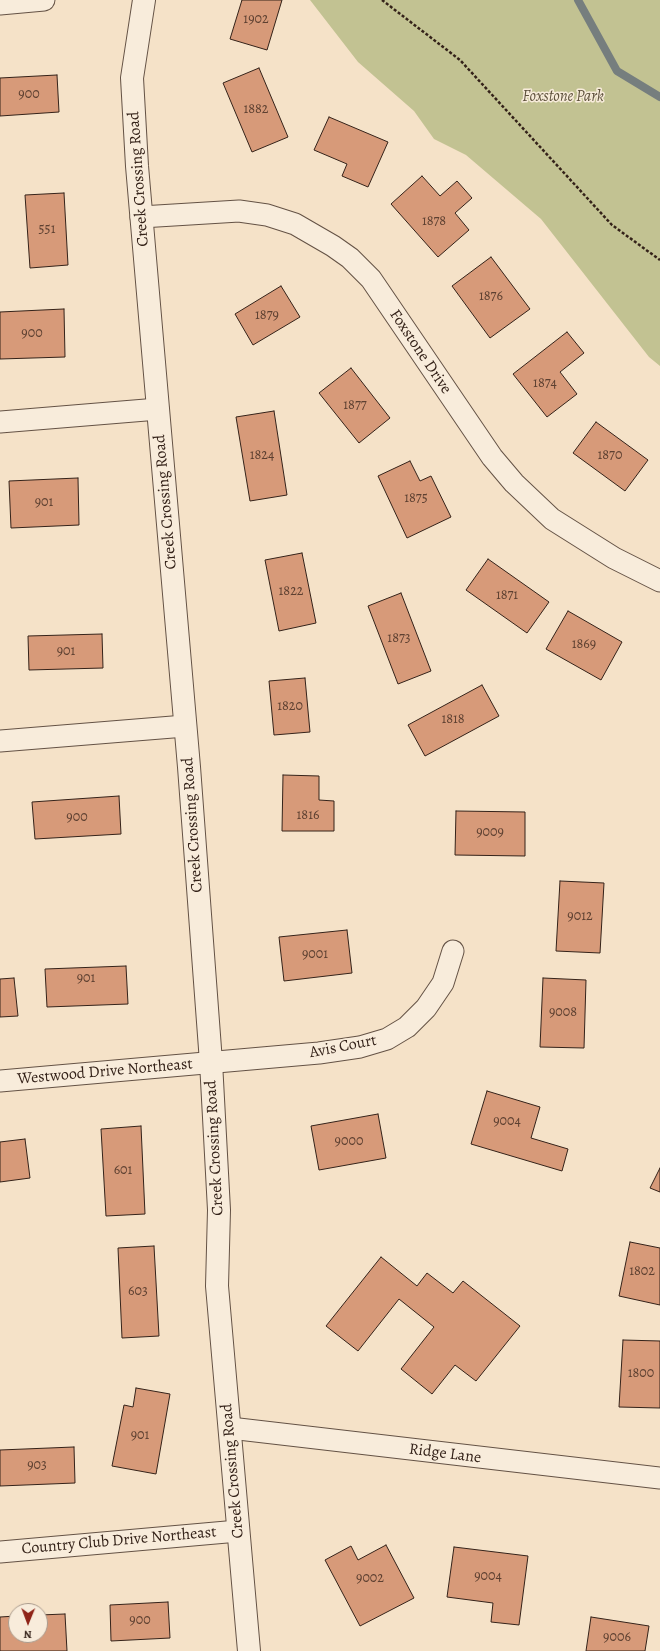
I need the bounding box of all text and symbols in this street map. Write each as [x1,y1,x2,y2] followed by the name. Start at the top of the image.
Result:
[243,12,269,28] house number: 1902
[18,87,40,103] house number: 900
[522,87,604,107] park label: Foxstone Park
[243,102,269,118] house number: 1882
[125,111,153,247] street label: Creek Crossing Road
[422,214,446,230] house number: 1878
[39,222,55,238] house number: 551
[479,289,503,305] house number: 1876
[385,306,455,398] street label: Foxstone Drive
[255,308,279,324] house number: 1879
[21,326,43,342] house number: 900
[533,376,557,392] house number: 1874
[343,398,367,414] house number: 1877
[151,434,181,570] street label: Creek Crossing Road
[250,448,274,464] house number: 1824
[598,448,622,464] house number: 1870
[404,491,428,507] house number: 1875
[35,495,53,511] house number: 901
[279,584,303,600] house number: 1822
[496,588,518,604] house number: 1871
[387,631,411,647] house number: 1873
[572,637,596,653] house number: 1869
[57,644,75,660] house number: 901
[277,699,303,715] house number: 1820
[441,712,465,728] house number: 1818
[179,757,207,893] street label: Creek Crossing Road
[297,808,319,824] house number: 1816
[66,810,88,826] house number: 900
[476,825,504,841] house number: 9009
[567,909,593,925] house number: 9012
[302,947,328,963] house number: 9001
[77,971,95,987] house number: 901
[549,1005,577,1021] house number: 9008
[308,1031,378,1063] street label: Avis Court
[17,1055,193,1089] street label: Westwood Drive Northeast
[202,1080,228,1216] street label: Creek Crossing Road
[493,1114,521,1130] house number: 9004
[335,1134,363,1150] house number: 9000
[114,1163,132,1179] house number: 601
[629,1264,655,1280] house number: 1802
[128,1284,148,1300] house number: 603
[628,1366,654,1382] house number: 1800
[218,1403,248,1539] street label: Creek Crossing Road
[131,1428,149,1444] house number: 901
[408,1440,482,1468] street label: Ridge Lane
[27,1458,47,1474] house number: 903
[21,1523,217,1559] street label: Country Club Drive Northeast
[474,1569,502,1585] house number: 9004
[356,1571,384,1587] house number: 9002
[8,1603,48,1643] north arrow
[129,1613,151,1629] house number: 900
[24,1627,32,1642] text: N
[603,1630,631,1646] house number: 9006

